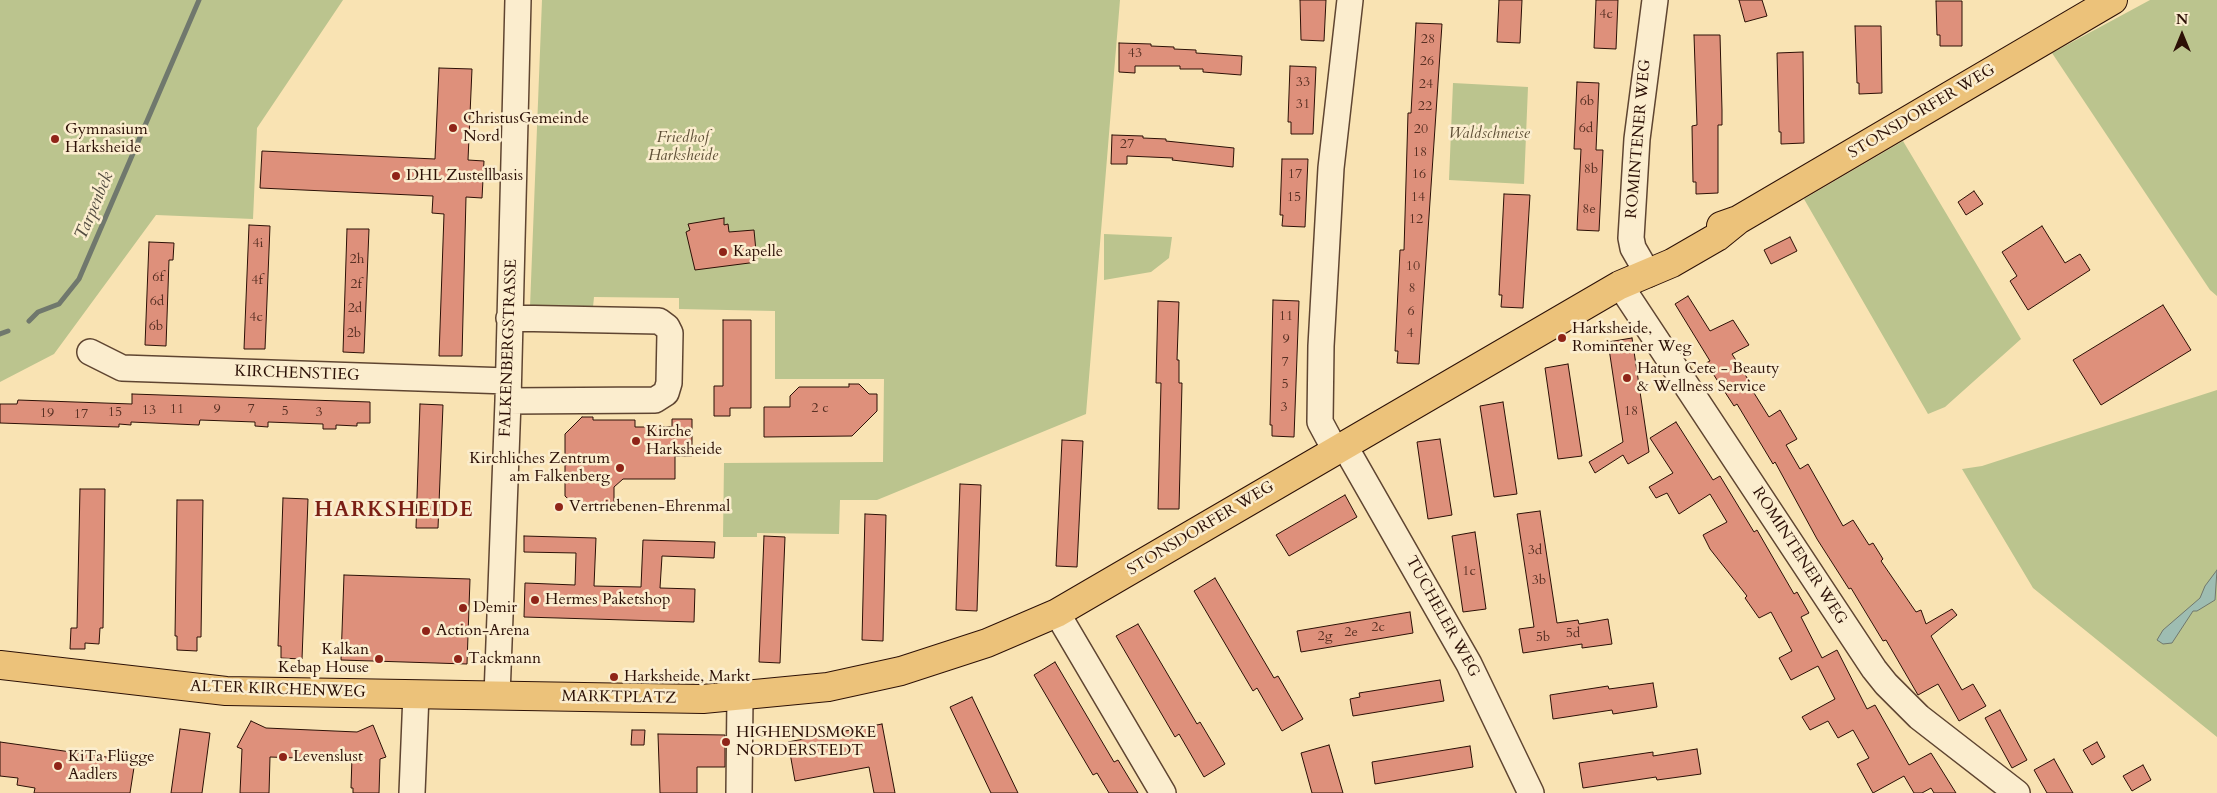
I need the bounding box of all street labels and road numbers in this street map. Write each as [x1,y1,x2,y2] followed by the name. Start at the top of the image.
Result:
[1622,59,1656,219] street label: ROMINTENER WEG
[1845,61,1999,163] street label: STONSDORFER WEG
[496,259,522,437] street label: FALKENBERGSTRASSE
[234,362,360,386] street label: KIRCHENSTIEG
[1124,478,1278,580] street label: STONSDORFER WEG
[1747,484,1851,628] street label: ROMINTENER WEG
[1401,553,1483,681] street label: TUCHELER WEG
[190,677,366,703] street label: ALTER KIRCHENWEG
[561,687,677,709] street label: MARKTPLATZ

